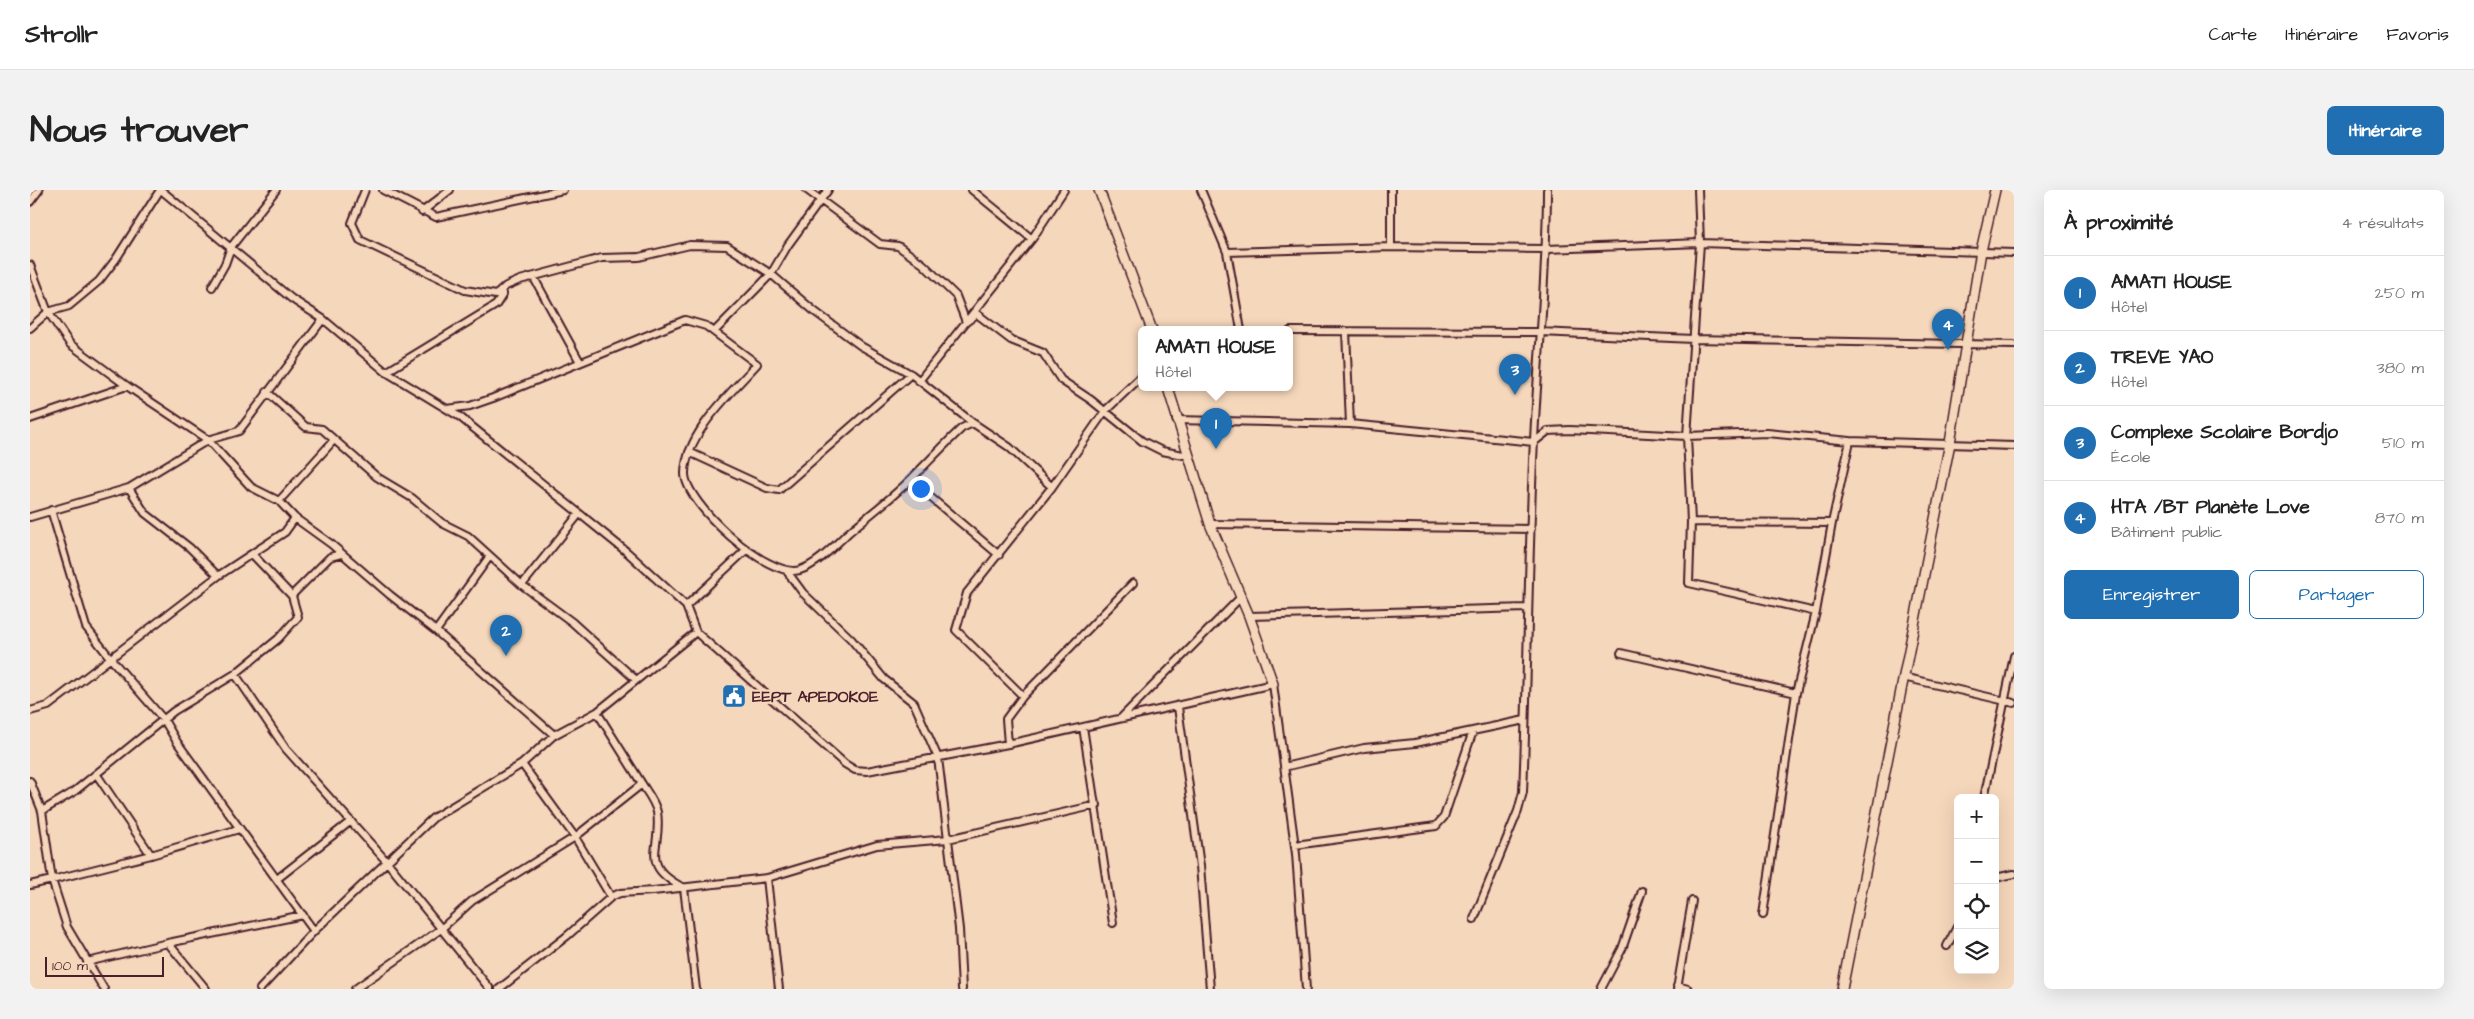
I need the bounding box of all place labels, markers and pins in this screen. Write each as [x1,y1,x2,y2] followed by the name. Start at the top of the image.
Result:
[1932,309,1964,350] pin: 4
[1499,354,1531,395] pin: 3
[1200,408,1232,449] pin: 1
[490,615,522,656] pin: 2
[721,683,747,709] public building icon: EEPT APEDOKOE
[752,686,879,708] place label: EEPT APEDOKOE

